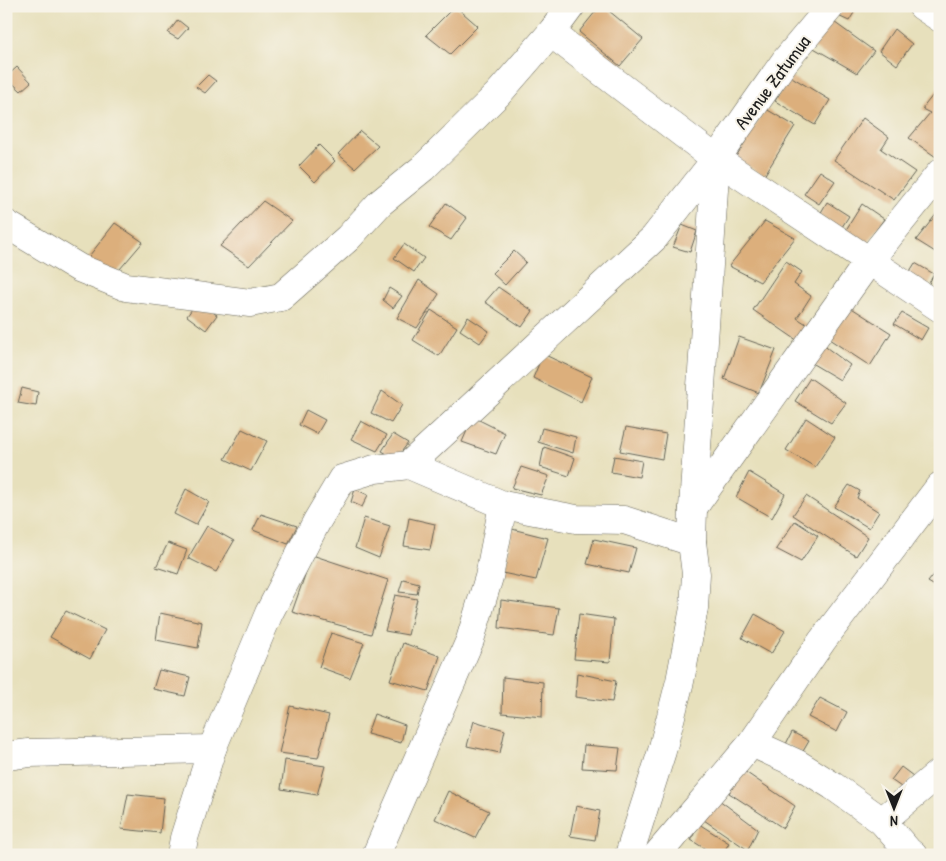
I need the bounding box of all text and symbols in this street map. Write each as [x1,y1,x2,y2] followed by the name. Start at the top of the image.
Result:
[728,29,816,134] street label: Avenue Zatumua
[868,784,918,834] north arrow
[890,812,898,831] text: N

